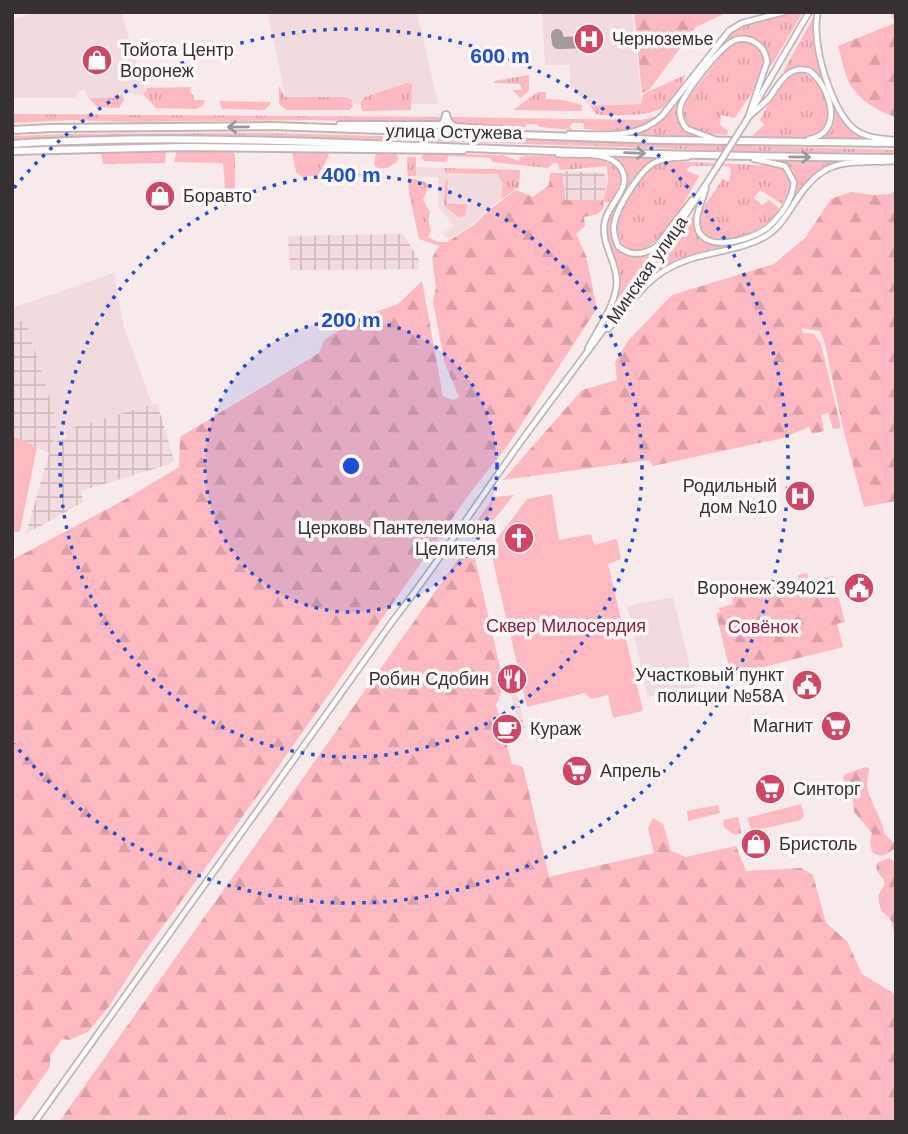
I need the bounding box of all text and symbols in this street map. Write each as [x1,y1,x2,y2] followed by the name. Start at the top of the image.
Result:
[572,22,606,56] hospital icon: Черноземье
[612,29,714,49] place label: Черноземье
[120,40,234,81] place label: Тойота Центр Воронеж
[80,43,114,77] shop icon: Тойота Центр Воронеж
[470,44,530,67] text: 600 m
[227,120,250,134] one-way arrow
[386,121,523,143] street label: улица Остужева
[623,146,646,159] one-way arrow
[788,150,811,164] one-way arrow
[321,163,381,186] text: 400 m
[143,179,177,213] shop icon: Боравто
[183,186,252,206] place label: Боравто
[603,212,692,328] street label: Минская улица
[321,308,381,331] text: 200 m
[339,454,363,478] centre of rings
[683,476,777,517] place label: Родильный дом №10
[783,479,817,513] hospital icon: Родильный дом №10
[297,518,497,559] place label: Церковь Пантелеимона Целителя
[502,521,536,555] church icon: Церковь Пантелеимона Целителя
[842,571,876,605] public building icon: Воронеж 394021
[697,578,836,598] place label: Воронеж 394021
[486,616,646,636] park label: Сквер Милосердия
[728,617,798,637] park label: Совёнок
[495,662,529,696] restaurant icon: Робин Сдобин
[635,665,784,706] place label: Участковый пункт полиции №58А
[790,668,824,702] public building icon: Участковый пункт полиции №58А
[369,669,489,689] place label: Робин Сдобин
[819,709,853,743] supermarket icon: Магнит
[490,712,524,746] cafe icon: Кураж
[753,716,813,736] place label: Магнит
[530,719,581,739] place label: Кураж
[560,754,594,788] supermarket icon: Апрель
[600,761,661,781] place label: Апрель
[753,772,787,806] supermarket icon: Синторг
[793,779,861,799] place label: Синторг
[739,827,773,861] shop icon: Бристоль
[779,834,857,854] place label: Бристоль

